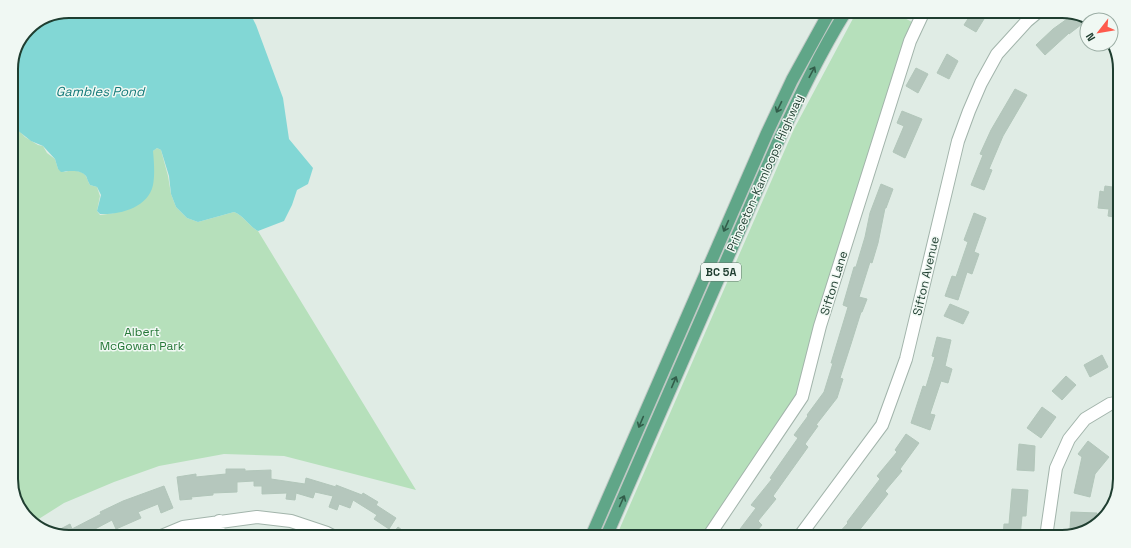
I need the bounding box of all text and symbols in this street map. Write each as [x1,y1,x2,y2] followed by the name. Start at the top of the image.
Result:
[1079,12,1119,52] north arrow
[1083,30,1098,44] text: N
[809,66,817,78] one-way arrow
[56,83,146,100] water label: Gambles Pond
[723,92,807,254] street label: Princeton-Kamloops Highway
[775,101,782,113] one-way arrow
[722,220,730,232] one-way arrow
[909,235,943,317] street label: Sifton Avenue
[817,249,851,317] street label: Sifton Lane
[701,263,741,281] road number: BC 5A
[100,324,185,354] park label: Albert McGowan Park
[670,376,678,388] one-way arrow
[637,416,644,428] one-way arrow
[619,496,626,508] one-way arrow

